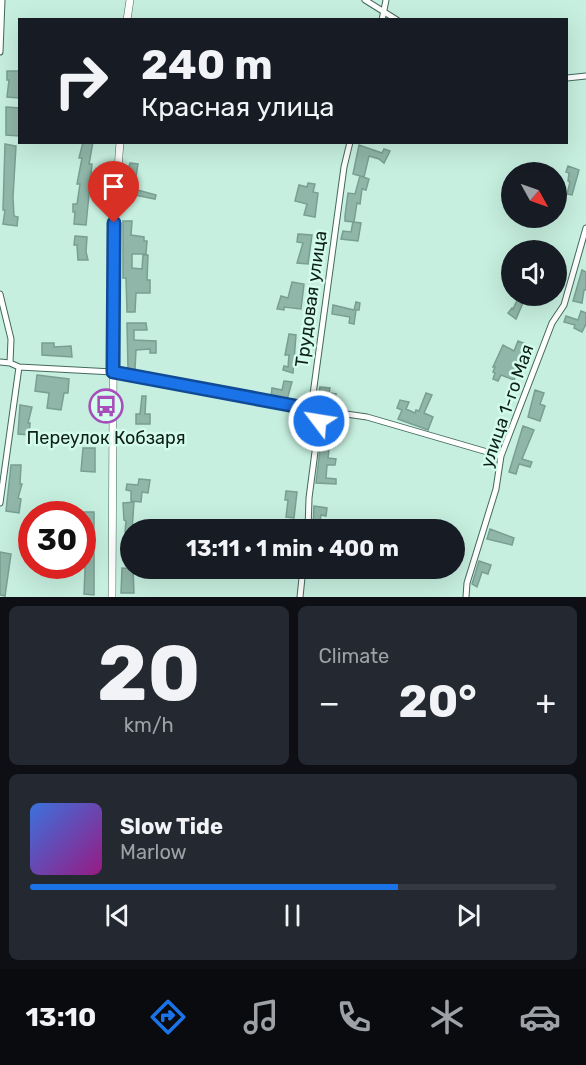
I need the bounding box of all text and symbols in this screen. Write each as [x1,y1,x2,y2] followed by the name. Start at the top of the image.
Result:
[141,40,273,90] text: 240 m
[42,42,120,120] icon: right
[141,91,335,123] text: Красная улица
[88,161,139,223] pin
[501,162,567,228] north arrow
[501,162,567,306] map controls
[97,170,130,203] icon: arrive
[291,229,331,369] street label: Трудовая улица
[501,240,567,306] button: sound
[476,341,538,471] street label: улица 1-го Мая
[88,388,124,424] bus stop icon: Переулок Кобзаря
[287,389,351,453] position arrow
[27,427,185,449] place label: Переулок Кобзаря
[18,501,96,579] speed limit sign: 30
[186,535,399,562] text: 13:11 · 1 min · 400 m
[97,627,201,720] text: 20
[319,644,389,668] text: Climate
[399,675,477,728] text: 20°
[319,683,340,722] text: −
[535,683,556,722] text: +
[124,713,174,737] text: km/h
[120,813,223,840] text: Slow Tide
[120,840,187,864] text: Marlow
[101,899,134,932] icon: previous
[276,899,309,932] icon: pause
[452,899,485,932] icon: next
[147,996,189,1038] icon: directions
[240,996,282,1038] icon: music
[333,996,375,1038] icon: phone
[426,996,468,1038] icon: climate
[519,996,561,1038] icon: car
[25,1001,96,1033] text: 13:10

